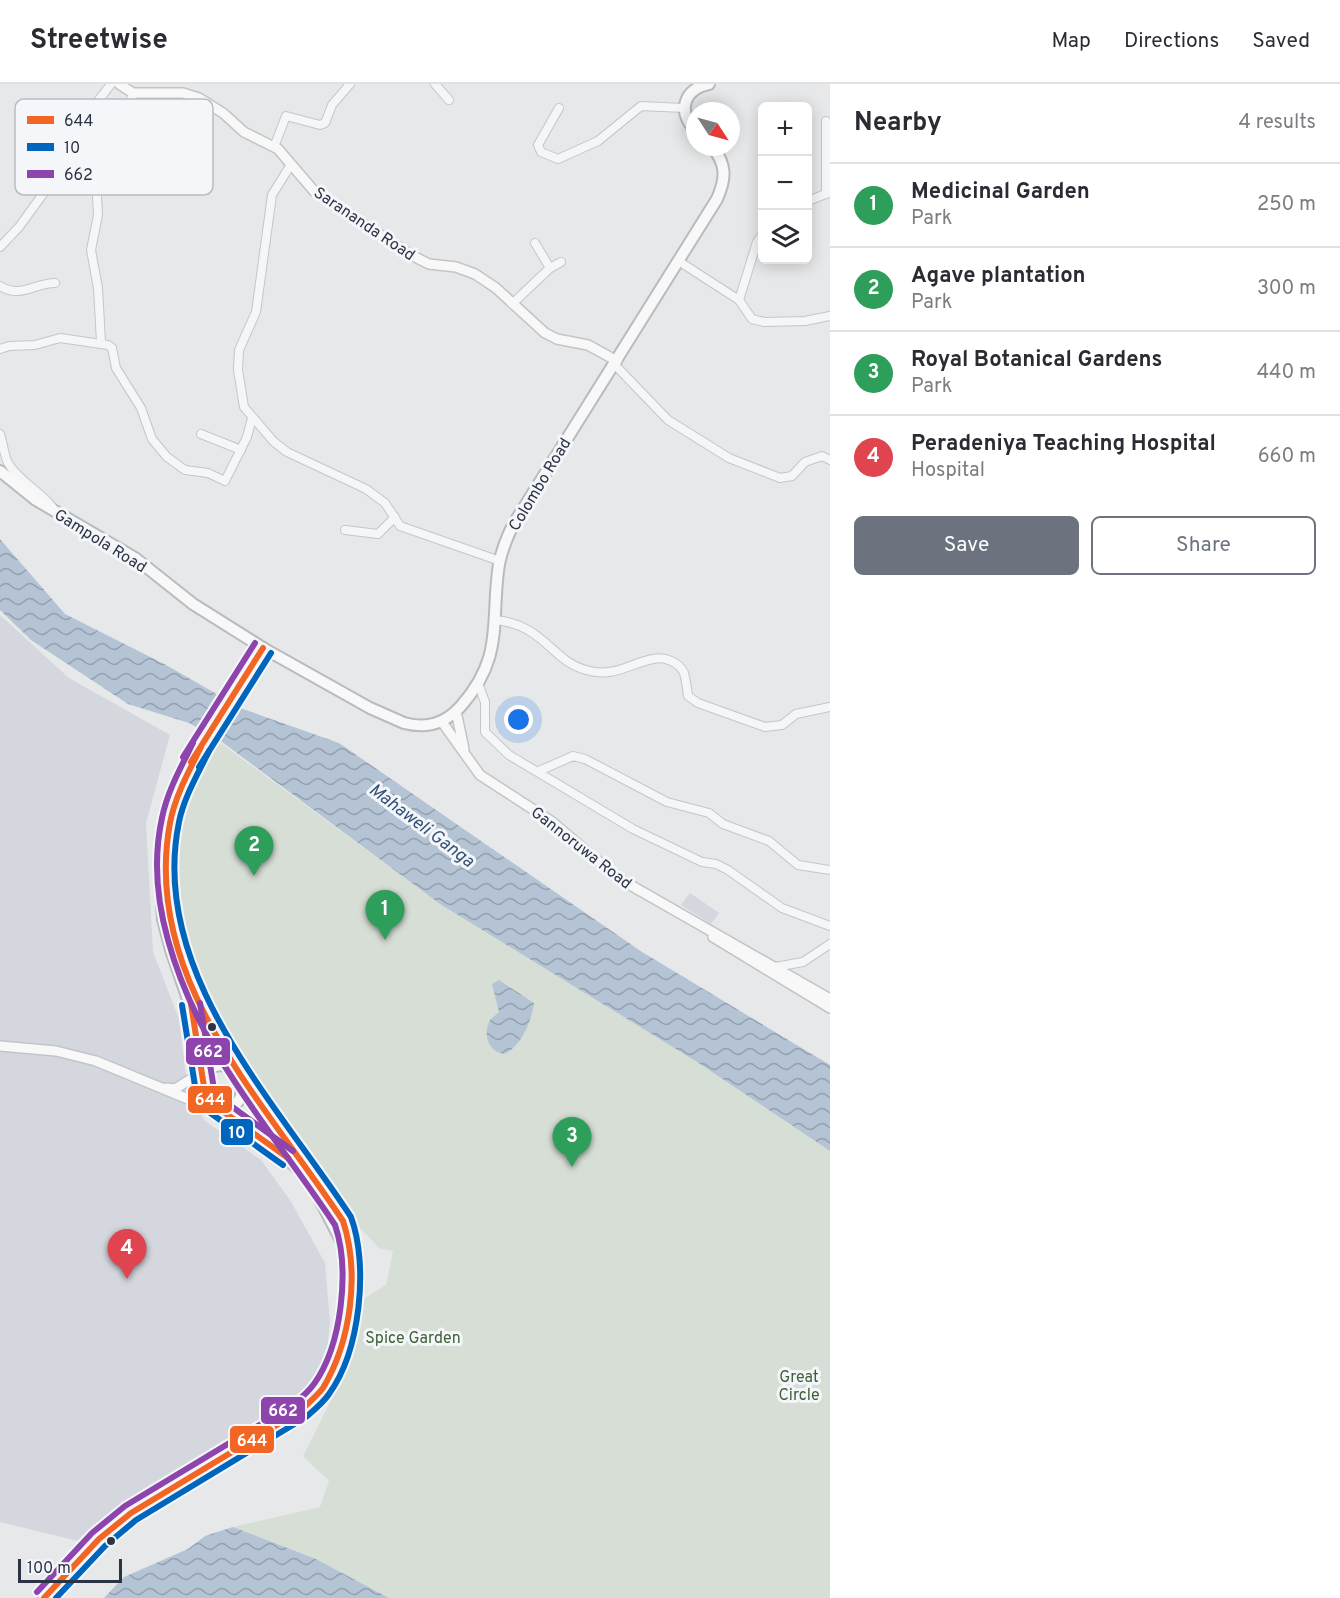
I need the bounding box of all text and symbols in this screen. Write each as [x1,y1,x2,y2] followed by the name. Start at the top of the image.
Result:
[30,23,168,59] text: Streetwise
[1051,28,1091,55] text: Map
[1124,28,1219,55] text: Directions
[1252,28,1310,55] text: Saved
[15,99,213,195] legend
[686,102,740,156] north arrow
[758,102,812,264] map controls
[758,102,812,156] button: +
[854,107,942,140] text: Nearby
[1239,110,1316,136] text: 4 results
[64,112,93,132] text: 644
[64,139,80,159] text: 10
[758,156,812,210] button: −
[64,166,93,186] text: 662
[911,179,1090,206] text: Medicinal Garden
[309,183,418,266] street label: Sarananda Road
[870,192,878,218] text: 1
[1257,192,1316,218] text: 250 m
[911,206,952,232] text: Park
[758,210,812,264] button: layers
[911,263,1085,290] text: Agave plantation
[867,276,880,302] text: 2
[1257,276,1316,302] text: 300 m
[911,290,952,316] text: Park
[911,347,1162,374] text: Royal Botanical Gardens
[868,360,880,386] text: 3
[1257,360,1316,386] text: 440 m
[911,374,952,400] text: Park
[911,431,1216,458] text: Peradeniya Teaching Hospital
[505,435,576,535] street label: Colombo Road
[867,444,880,470] text: 4
[1258,444,1316,470] text: 660 m
[911,458,985,484] text: Hospital
[50,505,150,578] street label: Gampola Road
[854,516,1079,575] button: Save
[1091,516,1316,575] button: Share
[504,705,533,734] your location
[364,779,479,874] water label: Mahaweli Ganga
[526,803,635,894] street label: Gannoruwa Road
[234,826,274,876] pin: 2
[366,890,404,940] pin: 1
[206,1021,218,1033] unlabelled marker
[185,1037,231,1066] line badge: 662
[193,1043,223,1063] text: 662
[187,1085,233,1114] line badge: 644
[195,1091,225,1111] text: 644
[220,1118,254,1146] line badge: 10
[552,1118,592,1167] pin: 3
[229,1124,245,1144] text: 10
[108,1230,146,1279] pin: 4
[365,1329,461,1349] park label: Spice Garden
[778,1368,820,1406] park label: Great Circle
[260,1396,306,1425] line badge: 662
[268,1402,298,1422] text: 662
[229,1425,275,1454] line badge: 644
[237,1432,267,1452] text: 644
[105,1535,117,1547] unlabelled marker
[18,1556,122,1584] scale bar
[27,1559,71,1579] text: 100 m

